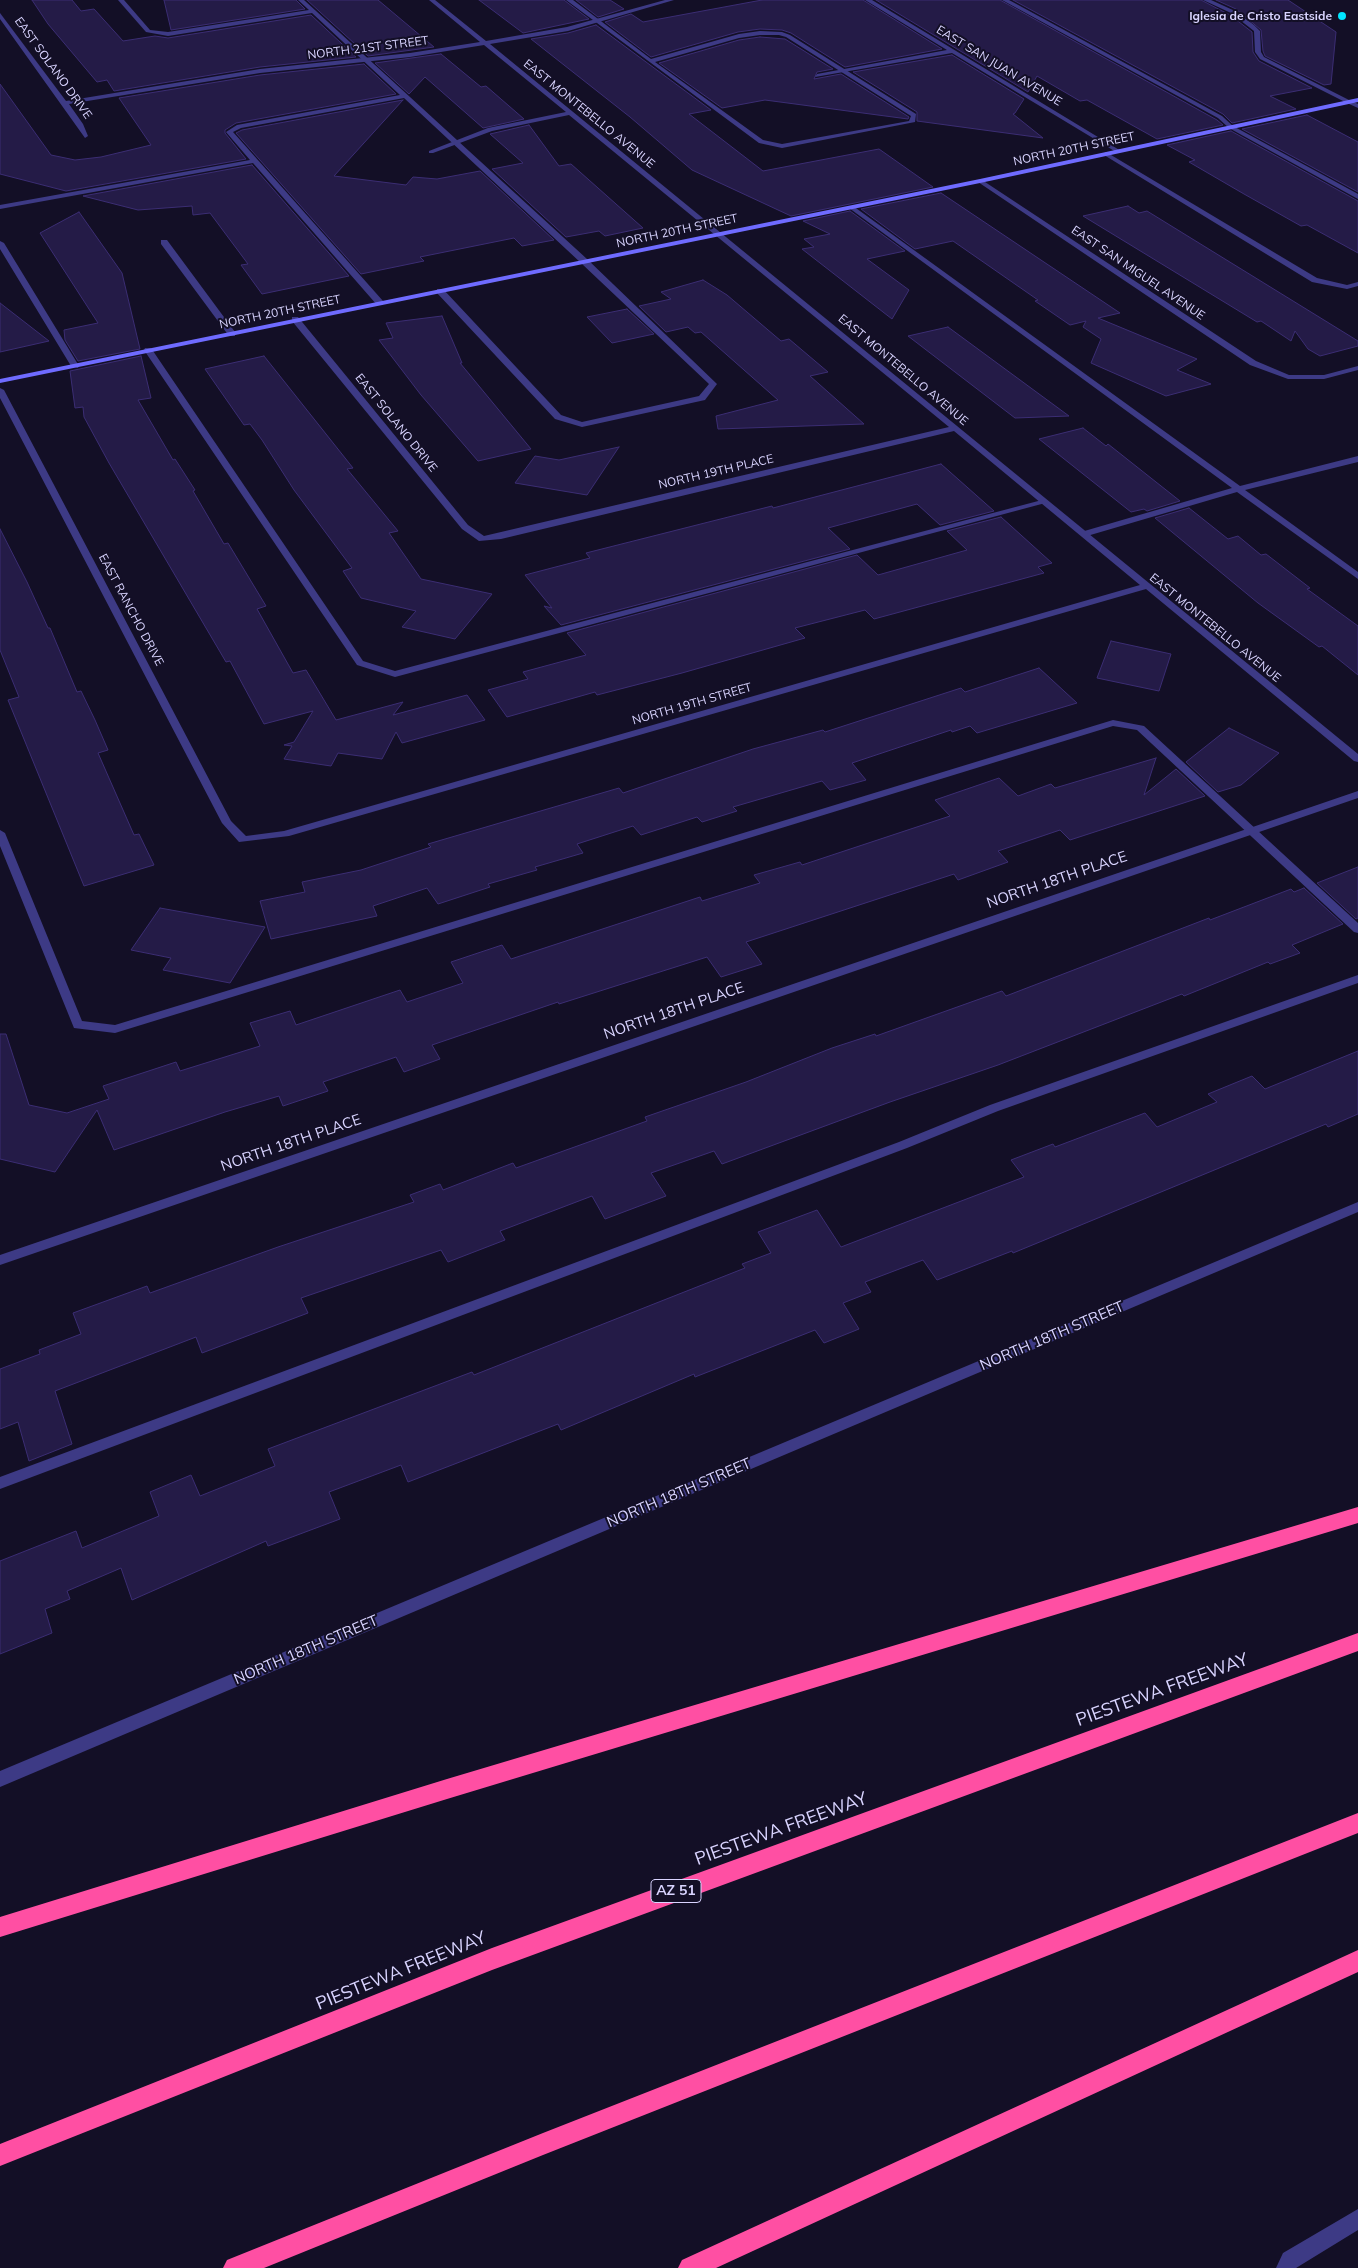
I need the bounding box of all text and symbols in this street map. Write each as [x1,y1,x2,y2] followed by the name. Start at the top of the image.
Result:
[1189,9,1332,23] place label: Iglesia de Cristo Eastside
[1336,10,1348,22] marker: Iglesia de Cristo Eastside
[11,14,95,122] street label: EAST SOLANO DRIVE
[934,23,1064,109] street label: EAST SAN JUAN AVENUE
[307,33,429,63] street label: NORTH 21ST STREET
[520,57,658,171] street label: EAST MONTEBELLO AVENUE
[1012,129,1136,169] street label: NORTH 20TH STREET
[615,211,739,251] street label: NORTH 20TH STREET
[1069,223,1207,323] street label: EAST SAN MIGUEL AVENUE
[218,292,342,332] street label: NORTH 20TH STREET
[835,312,971,428] street label: EAST MONTEBELLO AVENUE
[352,371,440,475] street label: EAST SOLANO DRIVE
[657,452,775,492] street label: NORTH 19TH PLACE
[95,551,167,669] street label: EAST RANCHO DRIVE
[1146,571,1284,685] street label: EAST MONTEBELLO AVENUE
[630,680,754,728] street label: NORTH 19TH STREET
[984,848,1130,912] street label: NORTH 18TH PLACE
[601,979,747,1043] street label: NORTH 18TH PLACE
[218,1111,364,1175] street label: NORTH 18TH PLACE
[977,1297,1127,1375] street label: NORTH 18TH STREET
[604,1454,754,1532] street label: NORTH 18TH STREET
[231,1611,381,1689] street label: NORTH 18TH STREET
[1073,1649,1251,1731] street label: PIESTEWA FREEWAY
[692,1788,870,1870] street label: PIESTEWA FREEWAY
[651,1880,701,1902] road number: AZ 51
[313,1927,489,2015] street label: PIESTEWA FREEWAY

